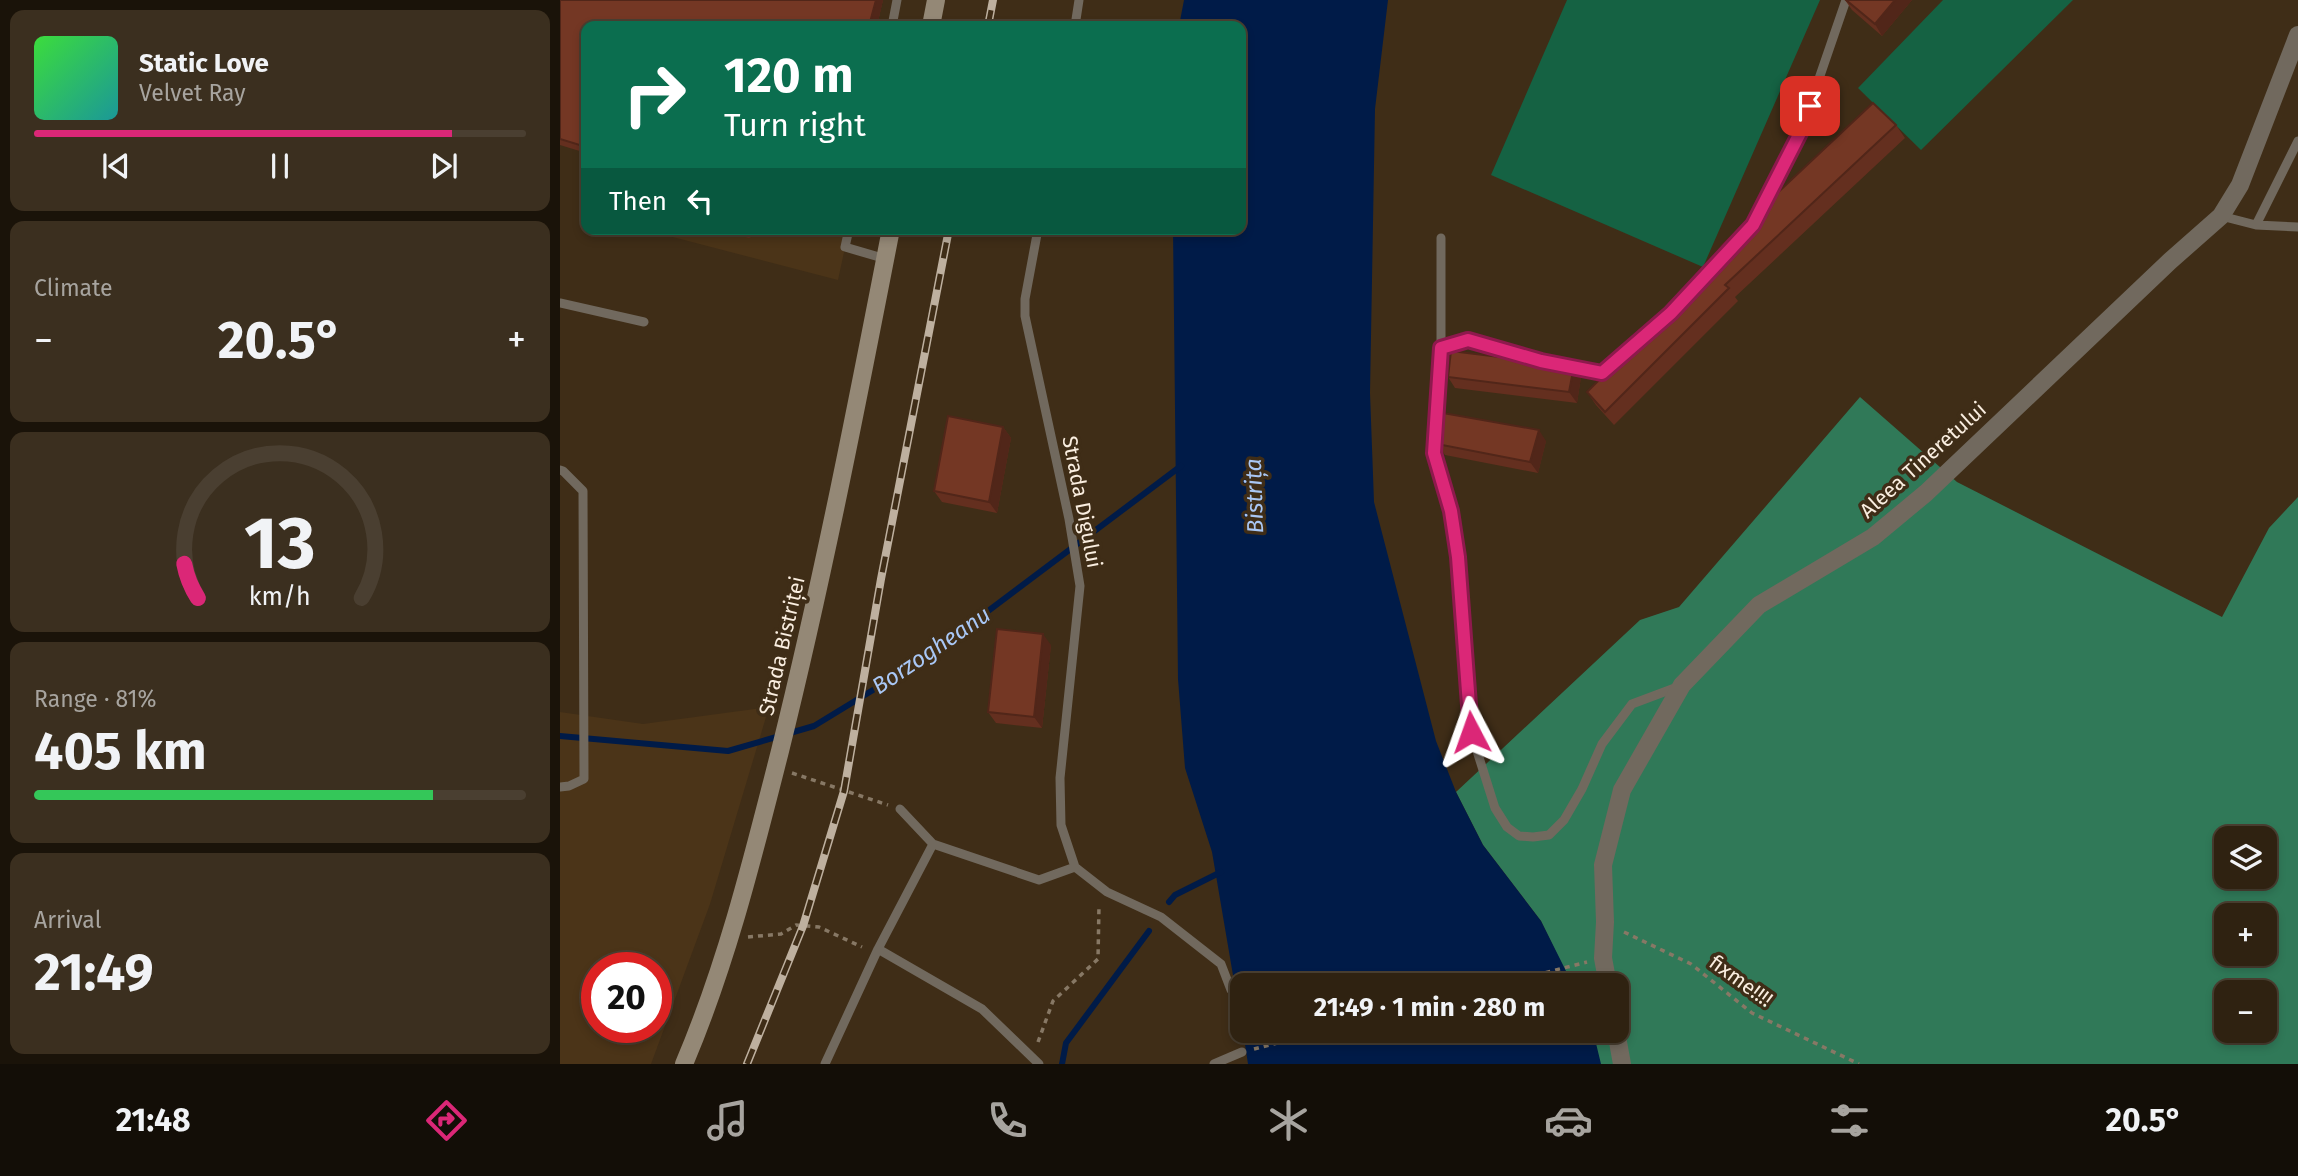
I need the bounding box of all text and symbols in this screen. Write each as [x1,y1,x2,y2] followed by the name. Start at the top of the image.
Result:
[724,46,854,105] text: 120 m
[139,48,269,79] text: Static Love
[609,49,700,140] icon: right
[1780,76,1840,136] pin
[139,79,246,107] text: Velvet Ray
[1791,87,1829,125] icon: arrive
[724,106,866,144] text: Turn right
[97,147,135,185] icon: previous
[261,147,299,185] icon: pause
[425,147,463,185] icon: next
[681,182,719,220] icon: left
[609,186,667,217] text: Then
[34,274,113,302] text: Climate
[218,309,342,372] text: 20.5°
[34,317,53,363] text: −
[507,317,526,363] text: +
[1854,396,1992,524] street label: Aleea Tineretului
[1056,434,1108,570] street label: Strada Digului
[1239,458,1270,534] water label: Bistrița
[244,500,316,587] text: 13
[753,574,811,718] street label: Strada Bistriței
[249,582,311,612] text: km/h
[866,600,996,700] water label: Borzogheanu
[34,685,156,713] text: Range · 81%
[1434,695,1508,769] position arrow
[34,720,207,783] text: 405 km
[2214,826,2277,1043] map controls
[2214,826,2277,889] button: layers
[2214,903,2277,966] button: +
[34,906,101,934] text: Arrival
[34,941,154,1004] text: 21:49
[1704,949,1778,1013] street label: fixme!!!!
[581,952,672,1043] speed limit sign: 20
[2214,980,2277,1043] button: −
[1314,992,1545,1023] text: 21:49 · 1 min · 280 m
[422,1096,471,1145] icon: directions
[703,1096,752,1145] icon: music
[983,1096,1032,1145] icon: phone
[1264,1096,1313,1145] icon: climate
[1544,1096,1593,1145] icon: car
[1825,1096,1874,1145] icon: filters
[116,1101,191,1139] text: 21:48
[2105,1101,2182,1139] text: 20.5°

